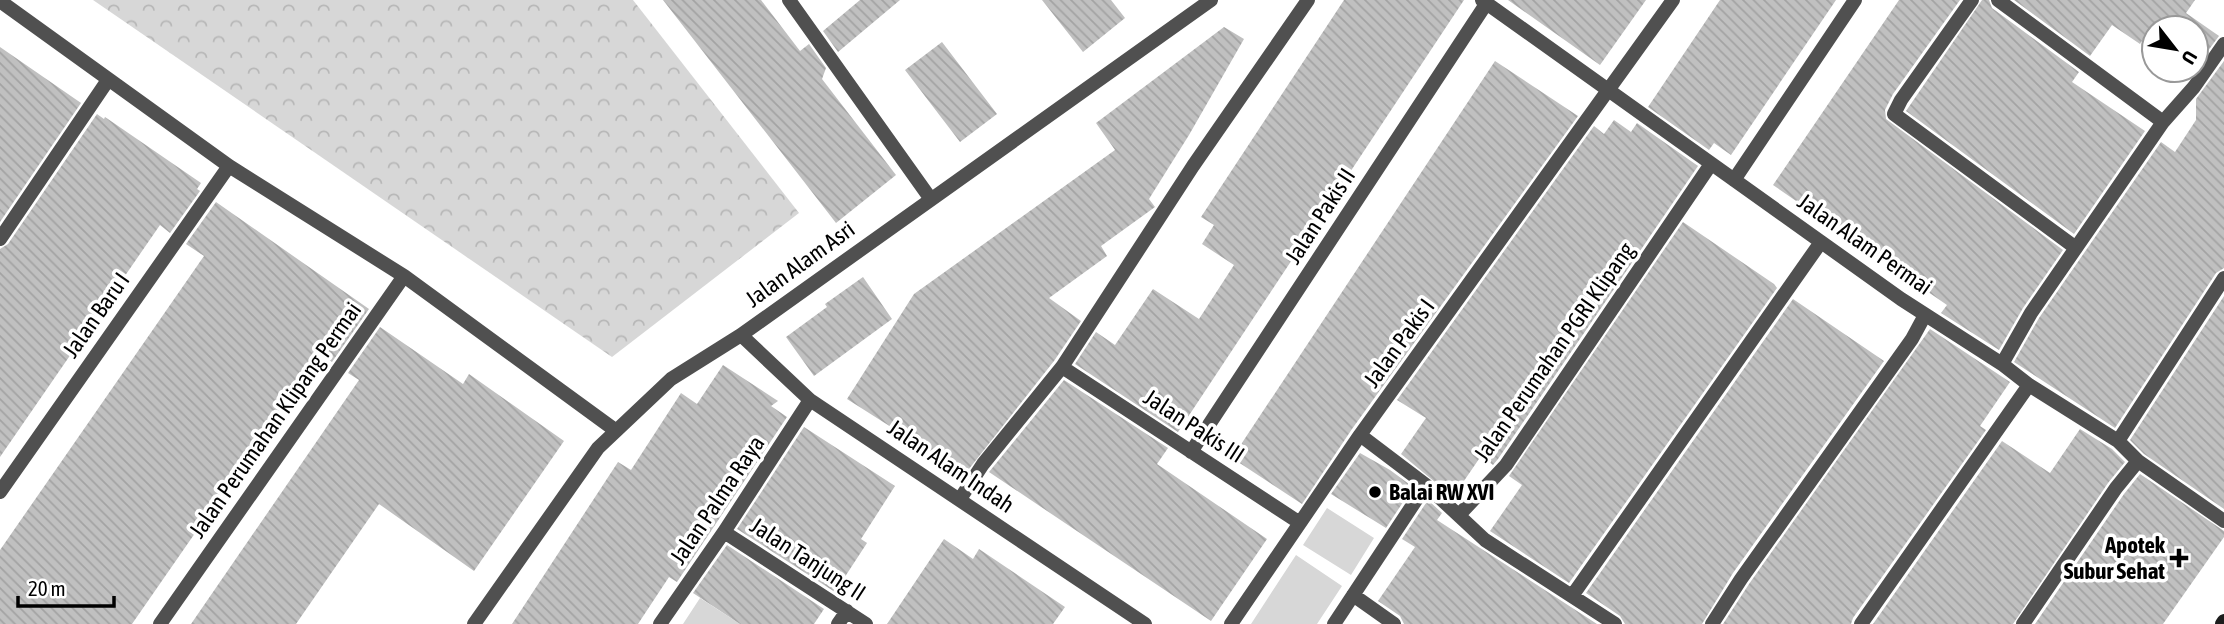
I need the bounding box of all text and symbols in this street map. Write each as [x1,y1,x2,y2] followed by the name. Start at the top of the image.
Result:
[2140,14,2210,84] north arrow
[2177,47,2202,68] text: U
[1280,163,1360,269] street label: Jalan Pakis II
[1793,188,1937,300] street label: Jalan Alam Permai
[740,216,860,312] street label: Jalan Alam Asri
[1468,237,1640,466] street label: Jalan Perumahan PGRI Klipang
[57,268,135,362] street label: Jalan Baru I
[1358,294,1440,392] street label: Jalan Pakis I
[184,297,366,543] street label: Jalan Perumahan Klipang Permai
[1139,384,1249,468] street label: Jalan Pakis III
[883,414,1019,518] street label: Jalan Alam Indah
[664,431,770,569] street label: Jalan Palma Raya
[1389,479,1494,505] place label: Balai RW XVI
[1367,484,1383,500] marker: Balai RW XVI
[746,512,870,606] street label: Jalan Tanjung II
[2064,532,2166,584] place label: Apotek Subur Sehat
[2171,550,2187,566] marker: Apotek Subur Sehat
[18,564,114,608] scale bar
[28,576,66,600] text: 20 m

